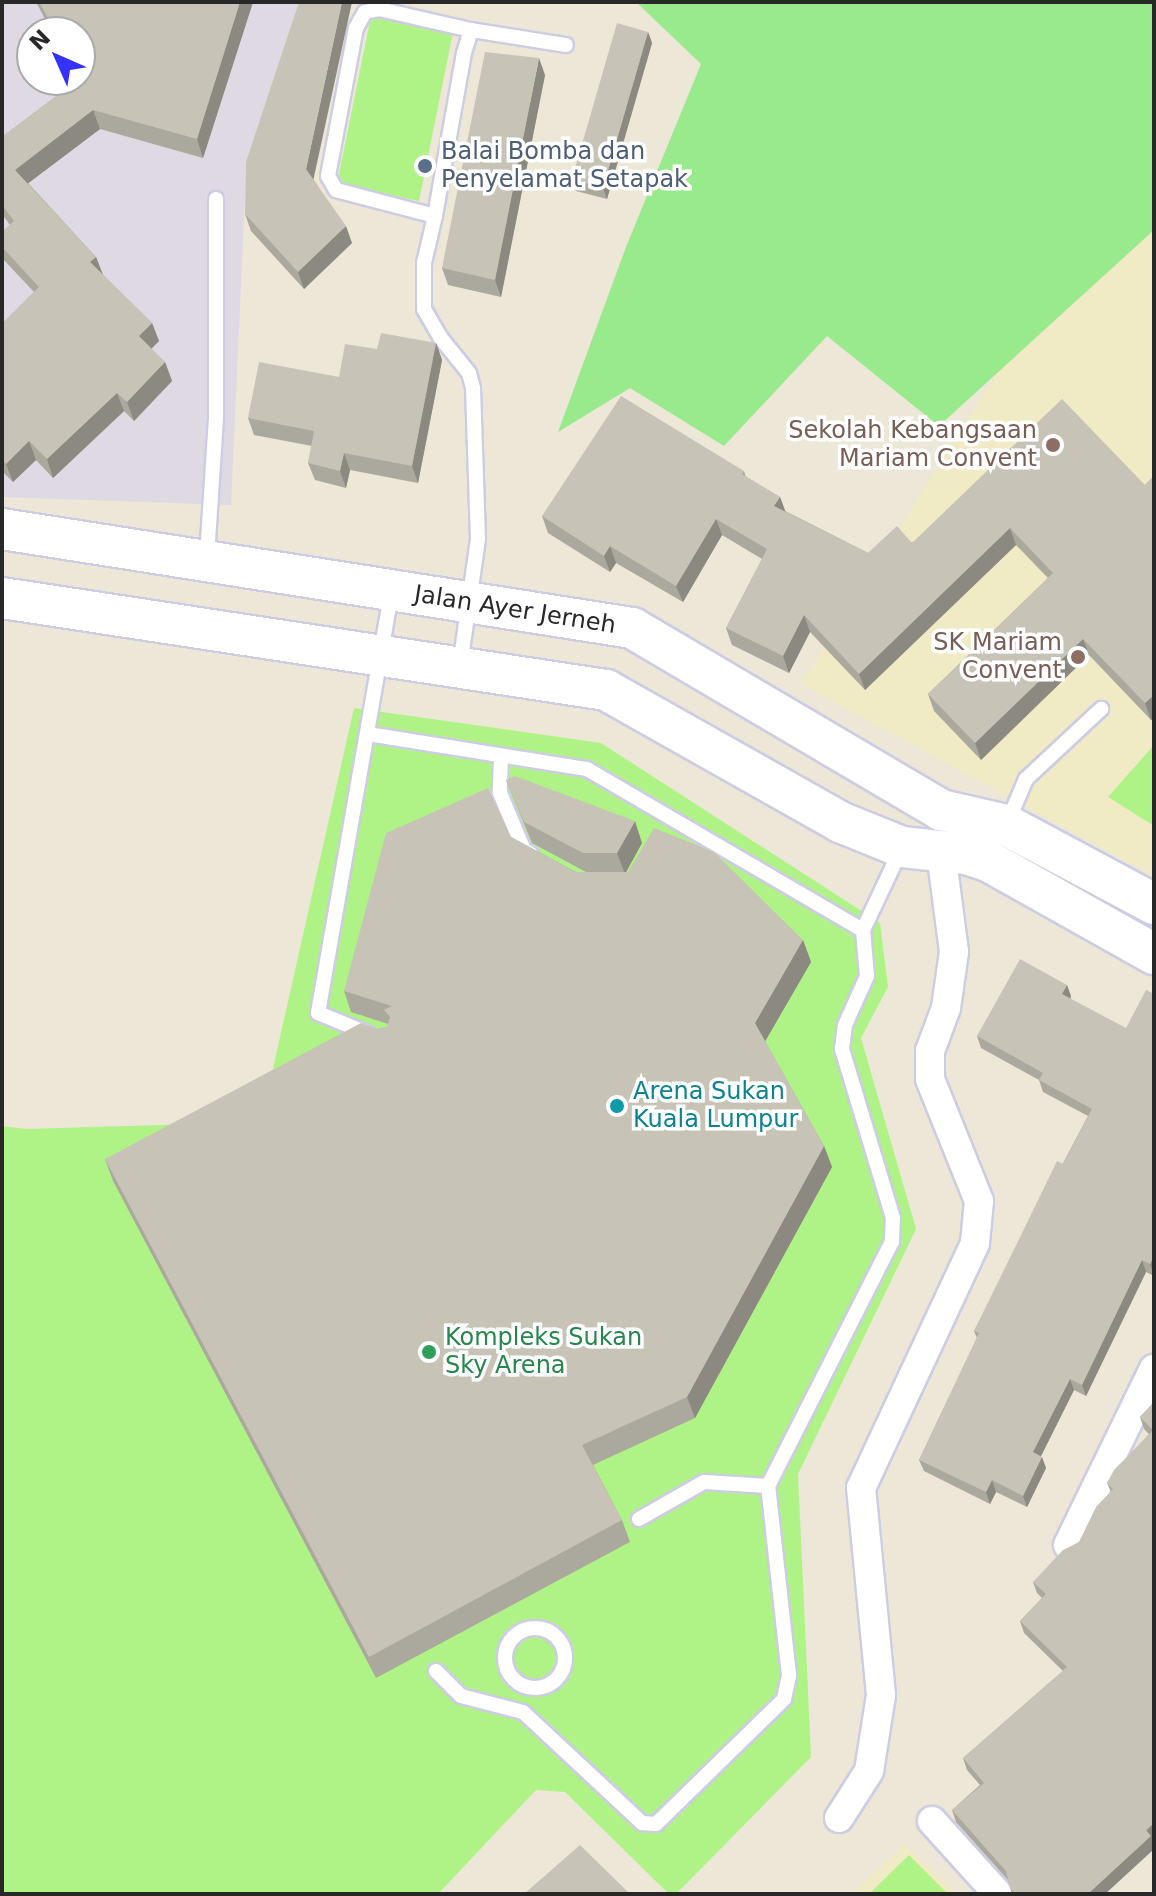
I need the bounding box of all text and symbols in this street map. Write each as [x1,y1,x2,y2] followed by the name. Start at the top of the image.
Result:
[16,16,96,96] north arrow
[25,25,55,55] text: N
[441,138,688,194] place label: Balai Bomba dan Penyelamat Setapak
[416,157,434,175] marker: Balai Bomba dan Penyelamat Setapak
[788,417,1037,473] place label: Sekolah Kebangsaan Mariam Convent
[1044,436,1062,454] marker: Sekolah Kebangsaan Mariam Convent
[412,580,618,640] street label: Jalan Ayer Jerneh
[933,629,1062,685] place label: SK Mariam Convent
[1069,648,1087,666] marker: SK Mariam Convent
[633,1078,798,1134] place label: Arena Sukan Kuala Lumpur
[608,1097,626,1115] marker: Arena Sukan Kuala Lumpur
[445,1324,642,1380] place label: Kompleks Sukan Sky Arena
[420,1343,438,1361] marker: Kompleks Sukan Sky Arena

